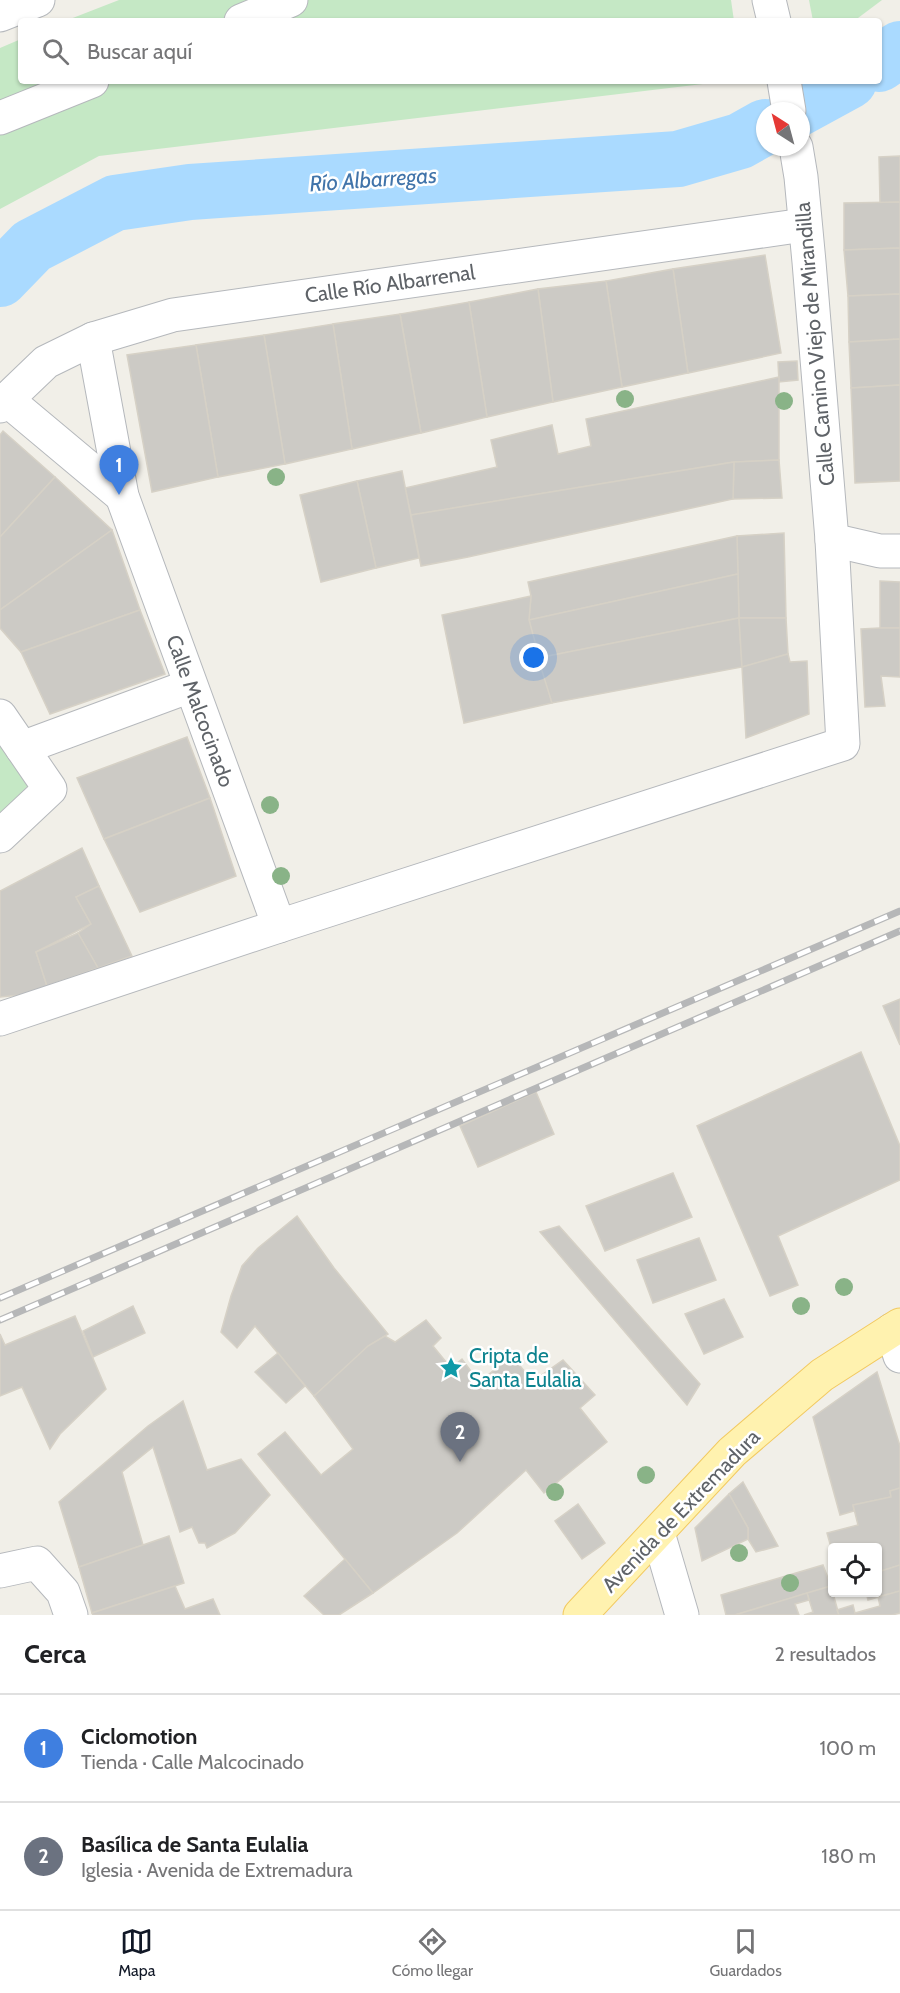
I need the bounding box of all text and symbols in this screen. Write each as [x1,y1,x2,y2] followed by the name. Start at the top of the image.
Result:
[18,18,882,84] search box
[39,35,72,68] icon: search
[87,38,192,65] text: Buscar aquí
[756,102,810,156] north arrow
[308,162,438,197] water label: Río Albarregas
[790,201,840,487] street label: Calle Camino Viejo de Mirandilla
[303,259,477,308] street label: Calle Río Albarrenal
[100,446,138,495] pin: 1
[161,631,240,790] street label: Calle Malcocinado
[519,643,548,672] your location
[469,1343,582,1392] place label: Cripta de Santa Eulalia
[438,1355,464,1381] place icon: Cripta de Santa Eulalia
[440,1412,480,1462] pin: 2
[596,1424,765,1597] street label: Avenida de Extremadura
[828,1543,882,1597] map controls
[828,1543,882,1597] button: locate
[24,1638,86,1670] text: Cerca
[775,1642,876,1666] text: 2 resultados
[81,1723,197,1750] text: Ciclomotion
[40,1736,47,1760] text: 1
[820,1736,876,1760] text: 100 m
[81,1750,304,1774] text: Tienda · Calle Malcocinado
[81,1831,309,1858] text: Basílica de Santa Eulalia
[38,1844,49,1868] text: 2
[821,1844,876,1868] text: 180 m
[81,1858,353,1882] text: Iglesia · Avenida de Extremadura
[118,1925,155,1980] tab: Mapa
[392,1925,473,1980] tab: Cómo llegar
[709,1925,782,1980] tab: Guardados

